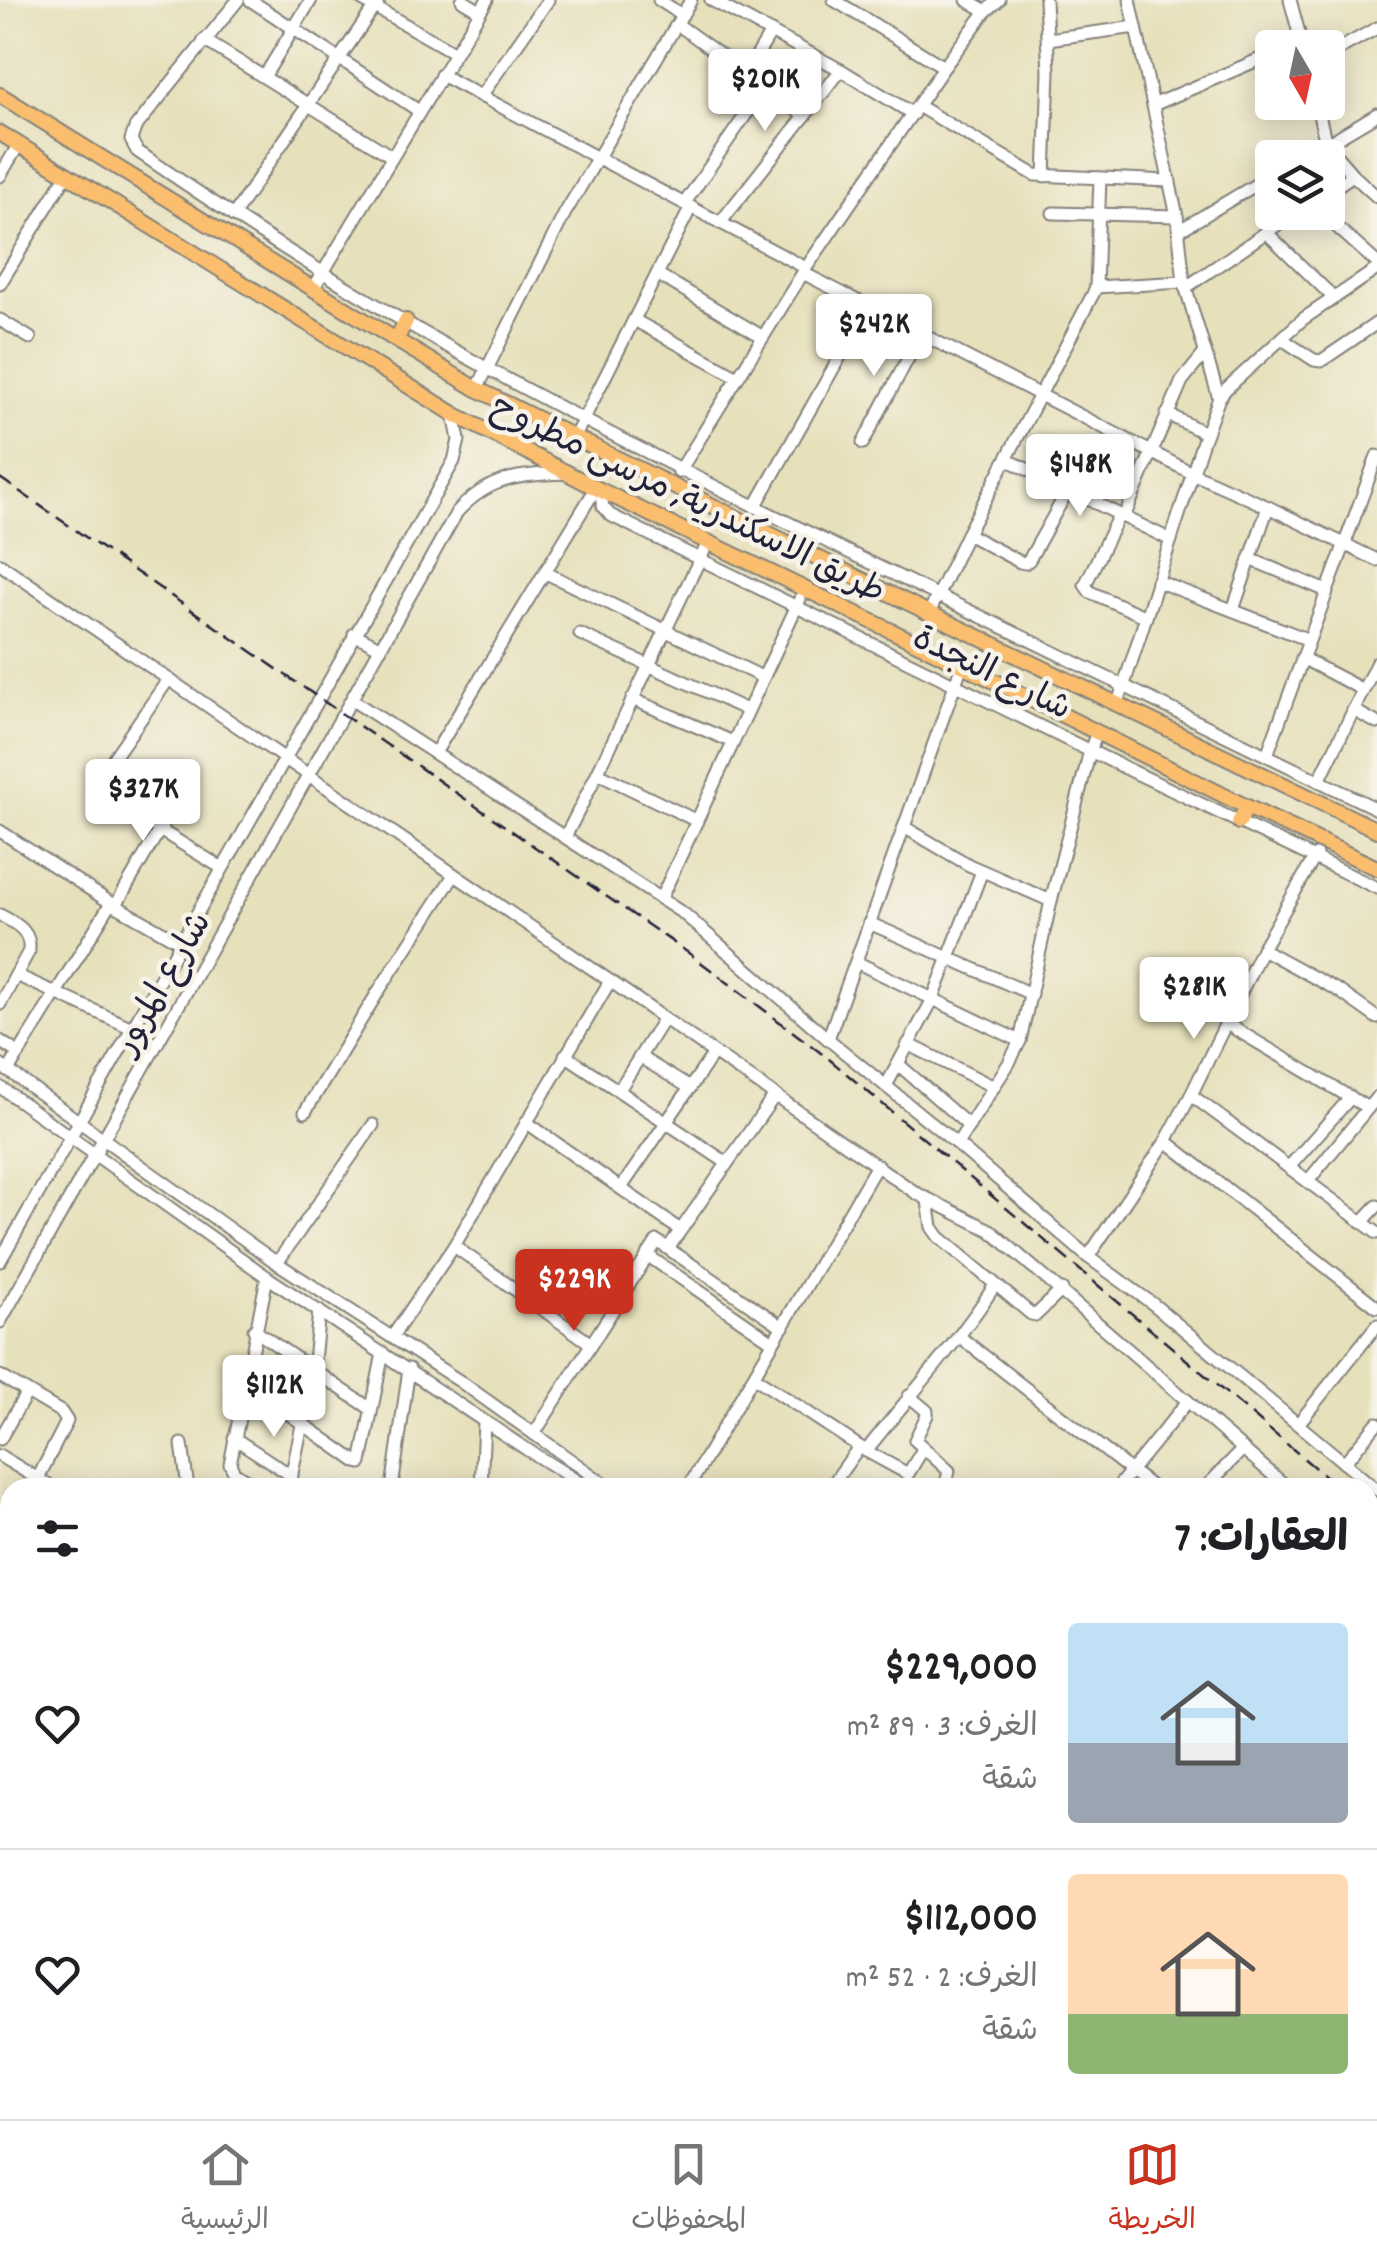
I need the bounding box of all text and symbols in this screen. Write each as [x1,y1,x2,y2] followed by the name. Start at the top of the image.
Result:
[1255,30,1345,120] north arrow
[1255,30,1345,230] map controls
[695,49,835,134] pin: $201K
[730,58,800,104] text: $201K
[1255,140,1345,230] button: layers
[804,294,944,379] pin: $242K
[838,303,910,349] text: $242K
[481,384,892,619] street label: طريق الاسكندرية, مرسى مطروح
[1010,434,1150,519] pin: $148K
[1048,443,1112,489] text: $148K
[903,616,1079,735] street label: شارع النجدة
[73,759,213,844] pin: $327K
[107,768,179,814] text: $327K
[103,903,227,1068] street label: شارع المرور
[1124,957,1264,1042] pin: $281K
[1162,966,1226,1012] text: $281K
[504,1249,644,1334] pin: $229K
[537,1258,611,1304] text: $229K
[204,1355,344,1440] pin: $112K
[244,1364,304,1410] text: $112K
[30,1511,85,1566] icon: filters
[1175,1512,1348,1572] text: العقارات: 7
[884,1640,1038,1700] text: $229,000
[1148,1663,1268,1783] icon: home
[30,1696,85,1751] icon: heart
[847,1706,1038,1752] text: الغرف: 3 · 89 m²
[982,1759,1038,1805] text: شقة
[903,1891,1038,1951] text: $112,000
[1148,1914,1268,2034] icon: home
[30,1947,85,2002] icon: heart
[846,1957,1038,2003] text: الغرف: 2 · 52 m²
[982,2010,1038,2056] text: شقة
[181,2137,269,2243] tab: الرئيسية
[631,2137,746,2243] tab: المحفوظات
[1109,2137,1196,2243] tab: الخريطة

